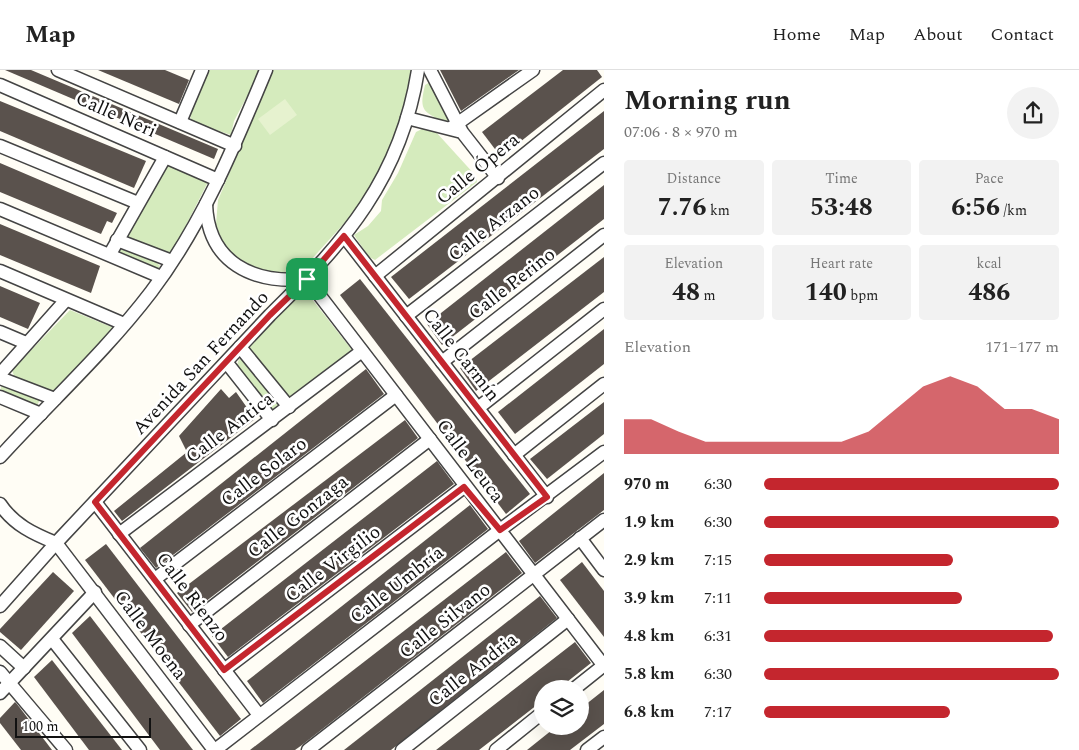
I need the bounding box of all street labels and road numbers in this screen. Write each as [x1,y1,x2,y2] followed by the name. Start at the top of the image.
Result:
[71,84,161,146] street label: Calle Neri
[430,126,527,212] street label: Calle Ópera
[442,179,546,269] street label: Calle Arzano
[462,241,562,327] street label: Calle Perino
[126,284,276,442] street label: Avenida San Fernando
[415,302,507,408] street label: Calle Carmín
[180,385,281,471] street label: Calle Antica
[429,413,512,510] street label: Calle Leuca
[215,430,313,514] street label: Calle Solaro
[241,468,355,566] street label: Calle Gonzaga
[279,518,387,610] street label: Calle Virgilio
[344,538,451,631] street label: Calle Umbría
[149,546,235,648] street label: Calle Rienzo
[393,576,497,666] street label: Calle Silvano
[106,584,194,687] street label: Calle Moena
[422,625,525,714] street label: Calle Andria

